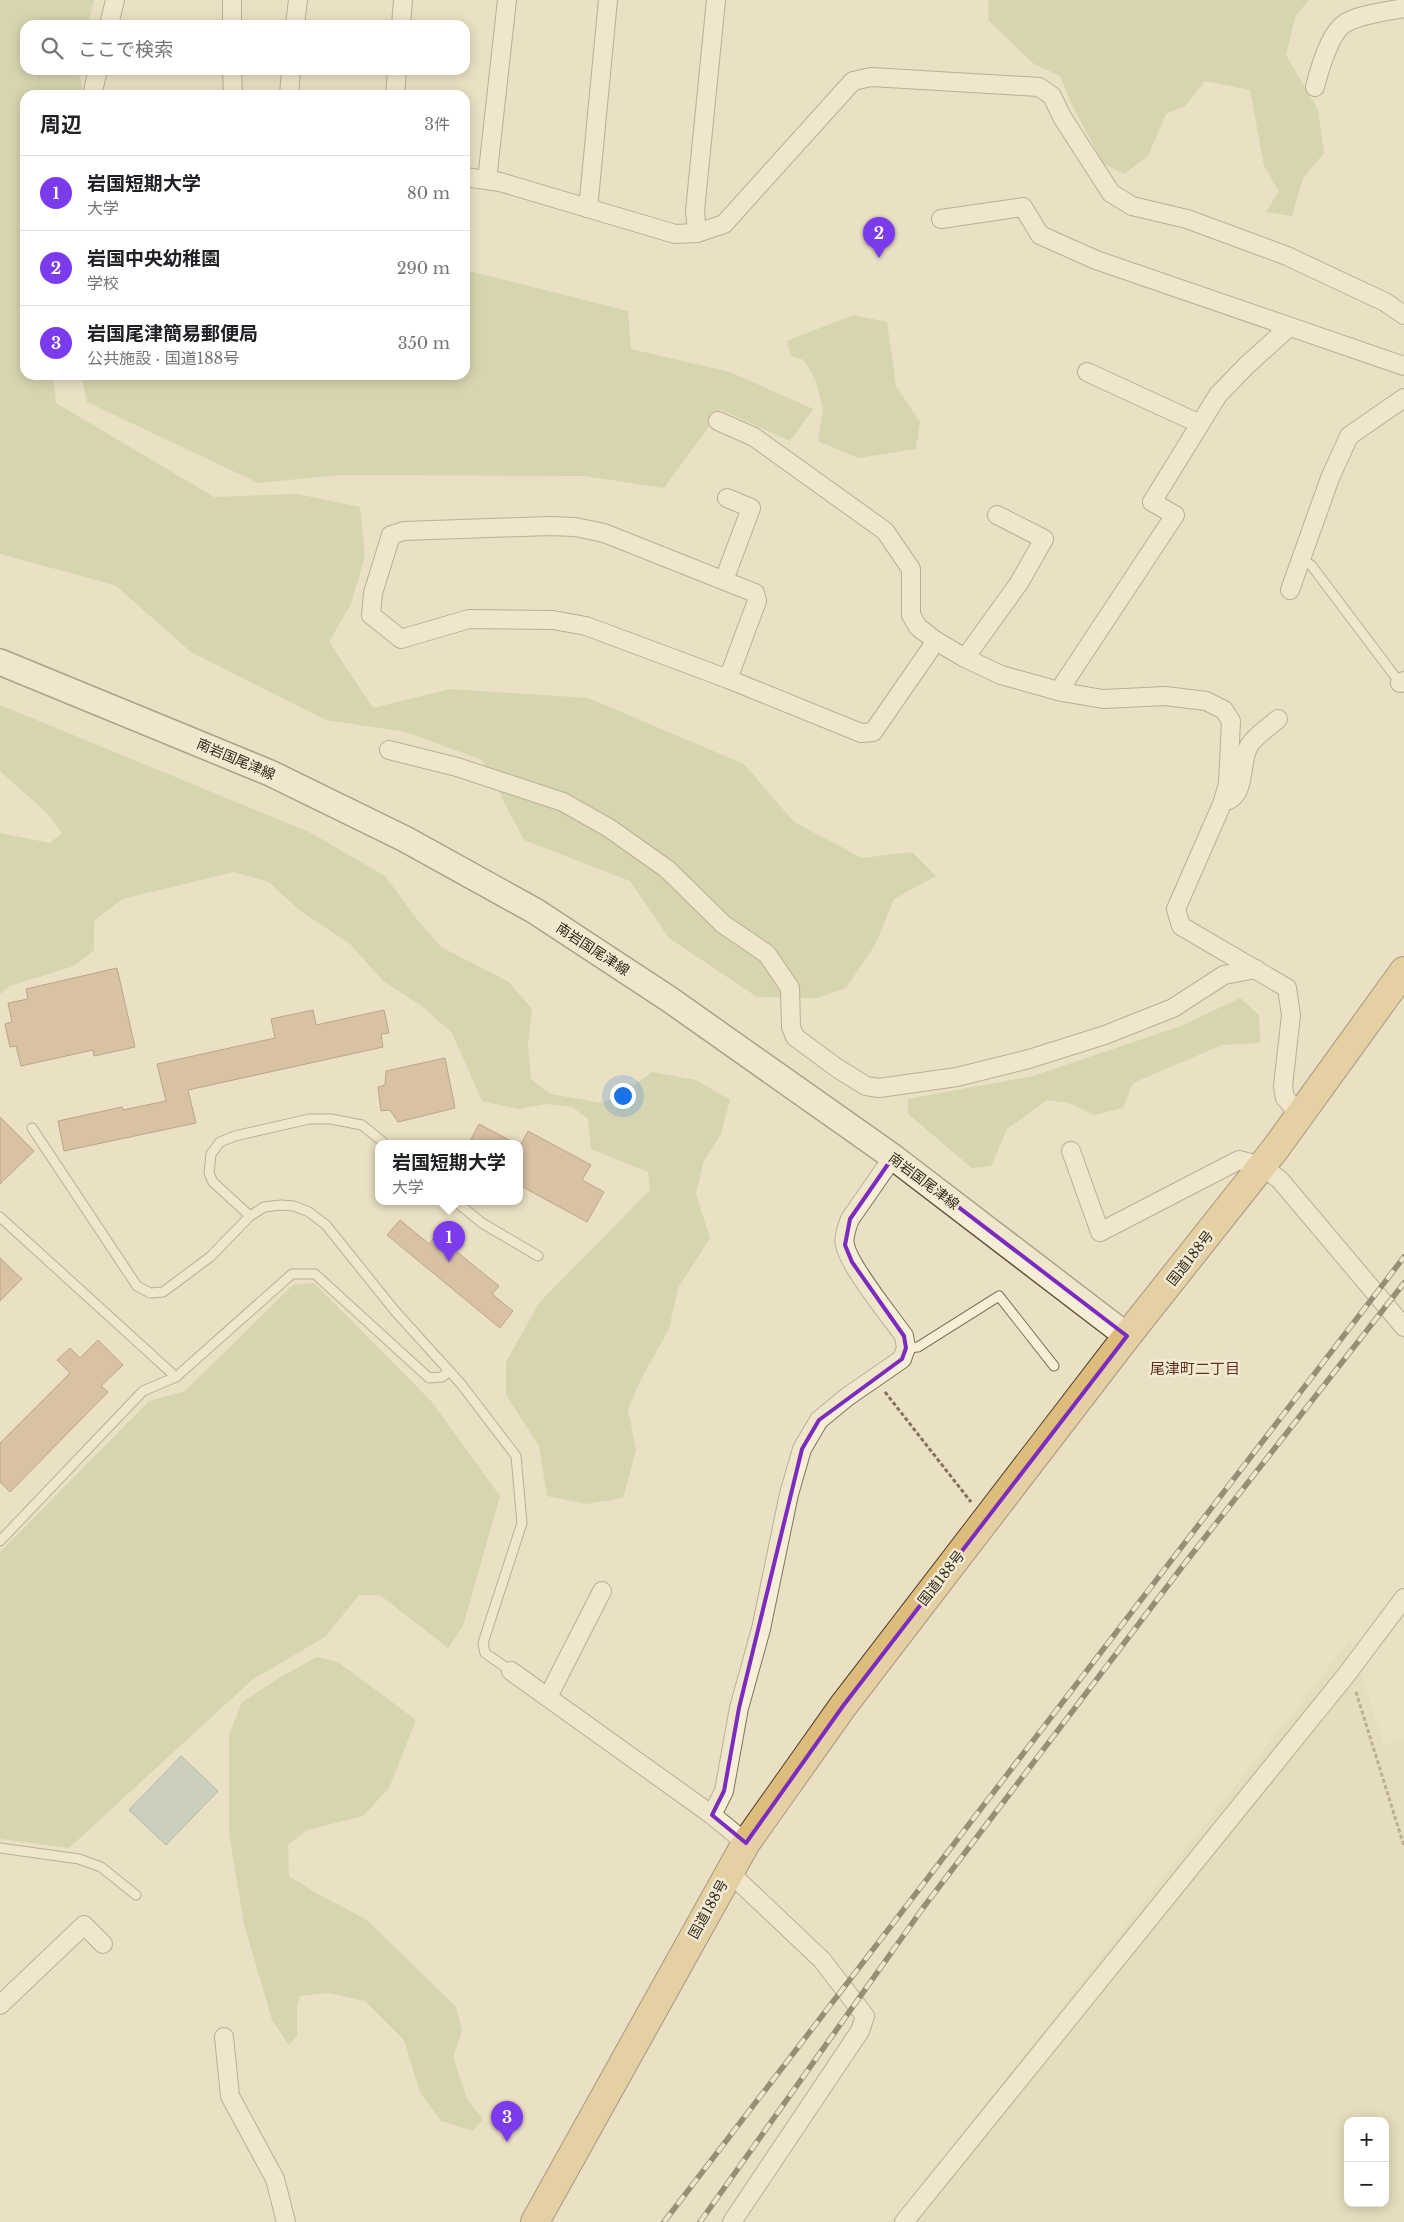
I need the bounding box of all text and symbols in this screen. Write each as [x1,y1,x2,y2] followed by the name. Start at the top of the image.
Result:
[20,20,470,75] search box
[38,34,66,62] icon: search
[78,38,173,61] text: ここで検索
[40,112,82,138] text: 周辺
[424,114,450,134] text: 3件
[87,172,201,195] text: 岩国短期大学
[53,183,59,203] text: 1
[407,183,450,203] text: 80 m
[87,198,119,218] text: 大学
[863,217,895,258] pin: 2
[87,247,220,270] text: 岩国中央幼稚園
[51,258,61,278] text: 2
[397,258,450,278] text: 290 m
[87,273,119,293] text: 学校
[87,322,258,345] text: 岩国尾津簡易郵便局
[51,333,61,353] text: 3
[398,333,450,353] text: 350 m
[87,348,239,368] text: 公共施設 · 国道188号
[194,734,278,784] street label: 南岩国尾津線
[553,919,633,979] street label: 南岩国尾津線
[610,1083,636,1109] your location
[375,1140,523,1205] popup
[885,1149,963,1213] street label: 南岩国尾津線
[392,1151,506,1174] text: 岩国短期大学
[392,1177,424,1197] text: 大学
[433,1221,465,1262] pin: 1
[1163,1227,1217,1289] street label: 国道188号
[1150,1359,1240,1378] district label: 尾津町二丁目
[914,1547,968,1609] street label: 国道188号
[684,1876,732,1942] street label: 国道188号
[491,2101,523,2142] pin: 3
[1344,2117,1389,2207] map controls
[1344,2117,1389,2162] button: +
[1344,2162,1389,2207] button: −

